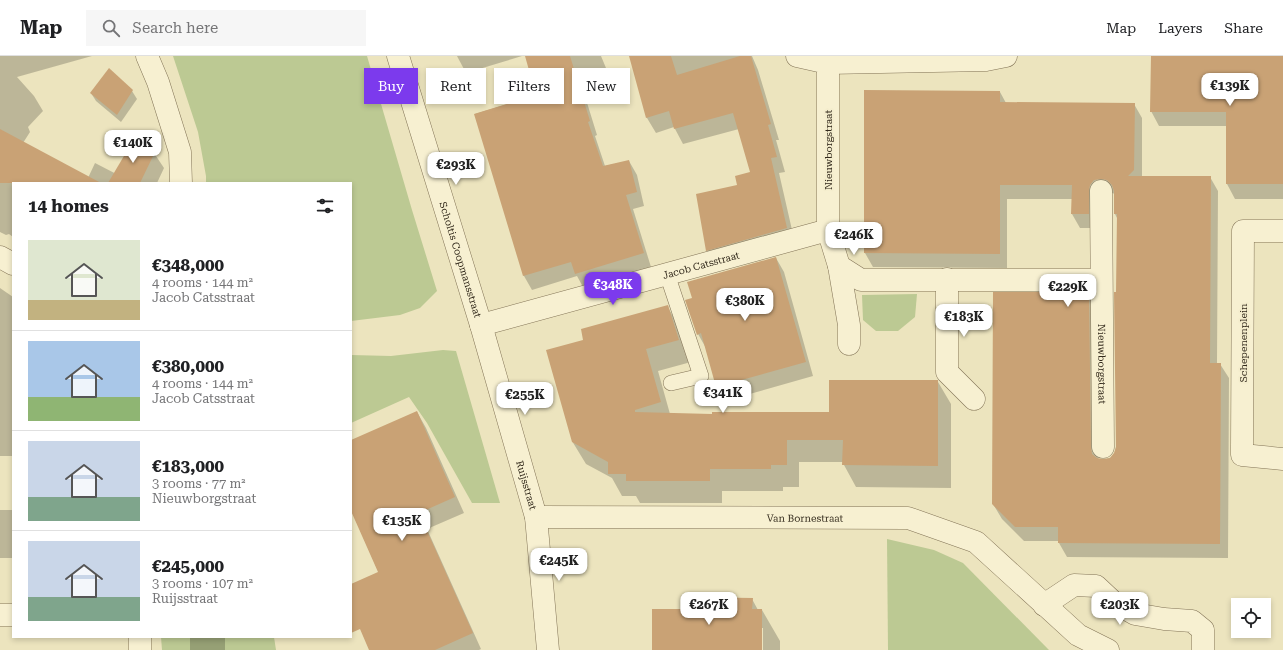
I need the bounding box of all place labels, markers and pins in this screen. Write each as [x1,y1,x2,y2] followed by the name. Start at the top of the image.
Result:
[1202,73,1258,107] pin: €139K
[105,130,161,164] pin: €140K
[428,152,484,186] pin: €293K
[826,222,882,256] pin: €246K
[585,272,641,306] pin: €348K
[1040,274,1096,308] pin: €229K
[717,288,773,322] pin: €380K
[936,304,992,338] pin: €183K
[695,380,751,414] pin: €341K
[497,382,553,416] pin: €255K
[374,508,430,542] pin: €135K
[531,548,587,582] pin: €245K
[681,592,737,626] pin: €267K
[1092,592,1148,626] pin: €203K

